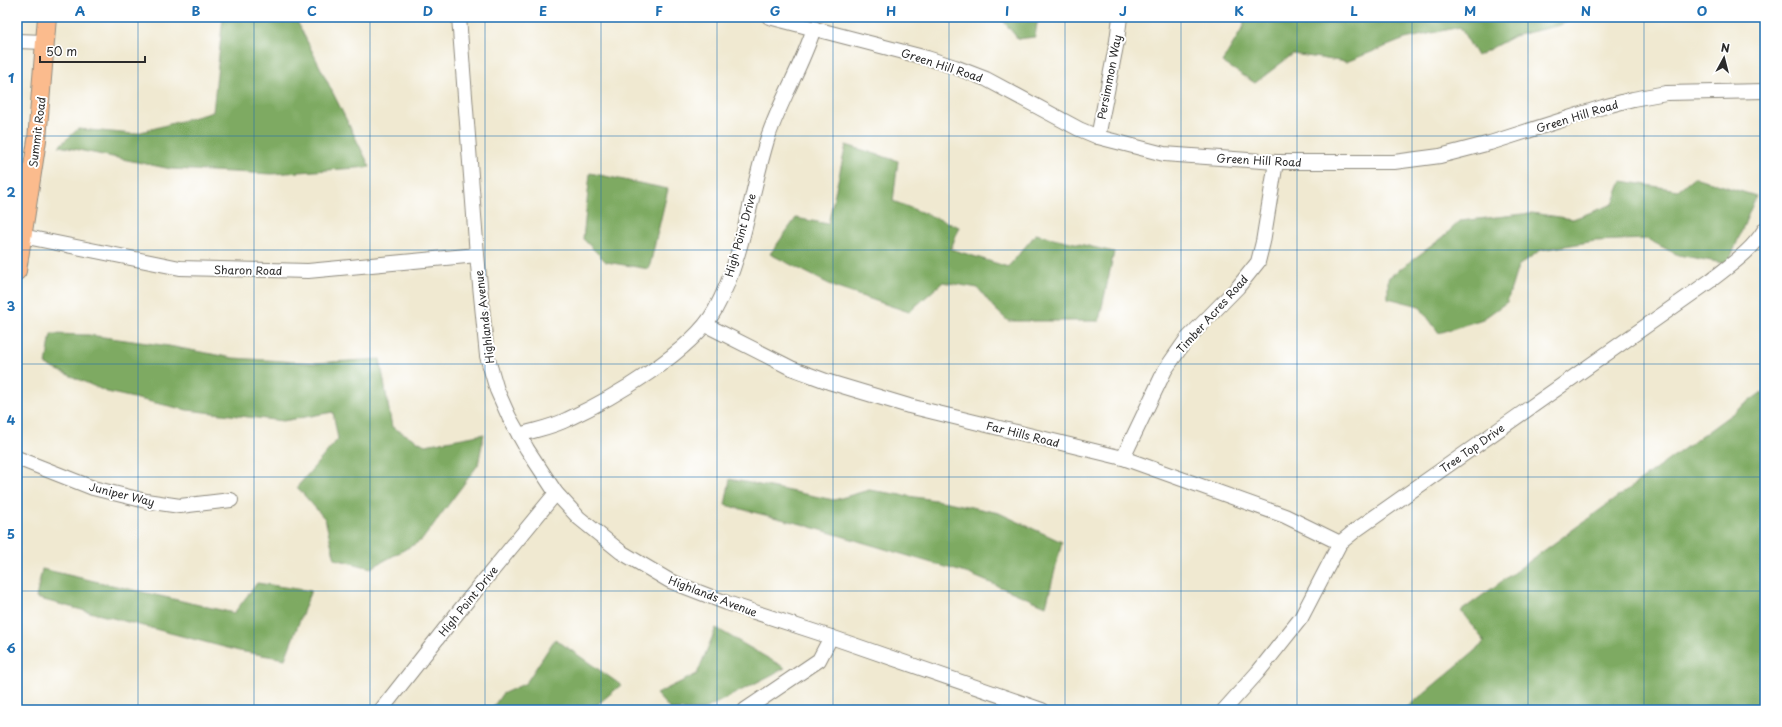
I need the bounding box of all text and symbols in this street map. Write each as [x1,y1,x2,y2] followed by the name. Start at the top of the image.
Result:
[75,1,85,20] text: A
[192,1,201,20] text: B
[307,1,317,20] text: C
[423,1,433,20] text: D
[539,1,547,20] text: E
[655,1,663,20] text: F
[770,1,780,20] text: G
[886,1,896,20] text: H
[1005,1,1009,20] text: I
[1119,1,1127,20] text: J
[1234,1,1244,20] text: K
[1350,1,1358,20] text: L
[1464,1,1476,20] text: M
[1581,1,1591,20] text: N
[1697,1,1707,20] text: O
[1092,33,1126,121] street label: Persimmon Way
[40,38,145,64] scale bar
[1704,38,1744,78] north arrow
[1720,39,1731,57] text: N
[46,42,77,60] text: 50 m
[899,44,985,86] street label: Green Hill Road
[8,68,14,87] text: 1
[1534,95,1620,137] street label: Green Hill Road
[24,96,50,168] street label: Summit Road
[1216,149,1302,171] street label: Green Hill Road
[6,182,16,201] text: 2
[720,191,760,279] street label: High Point Drive
[214,261,282,279] street label: Sharon Road
[470,269,498,365] street label: Highlands Avenue
[1172,271,1252,357] street label: Timber Acres Road
[7,296,16,315] text: 3
[7,410,16,429] text: 4
[985,417,1061,451] street label: Far Hills Road
[1436,419,1508,477] street label: Tree Top Drive
[87,478,157,510] street label: Juniper Way
[7,524,15,543] text: 5
[434,562,502,640] street label: High Point Drive
[666,571,760,621] street label: Highlands Avenue
[6,638,16,657] text: 6

